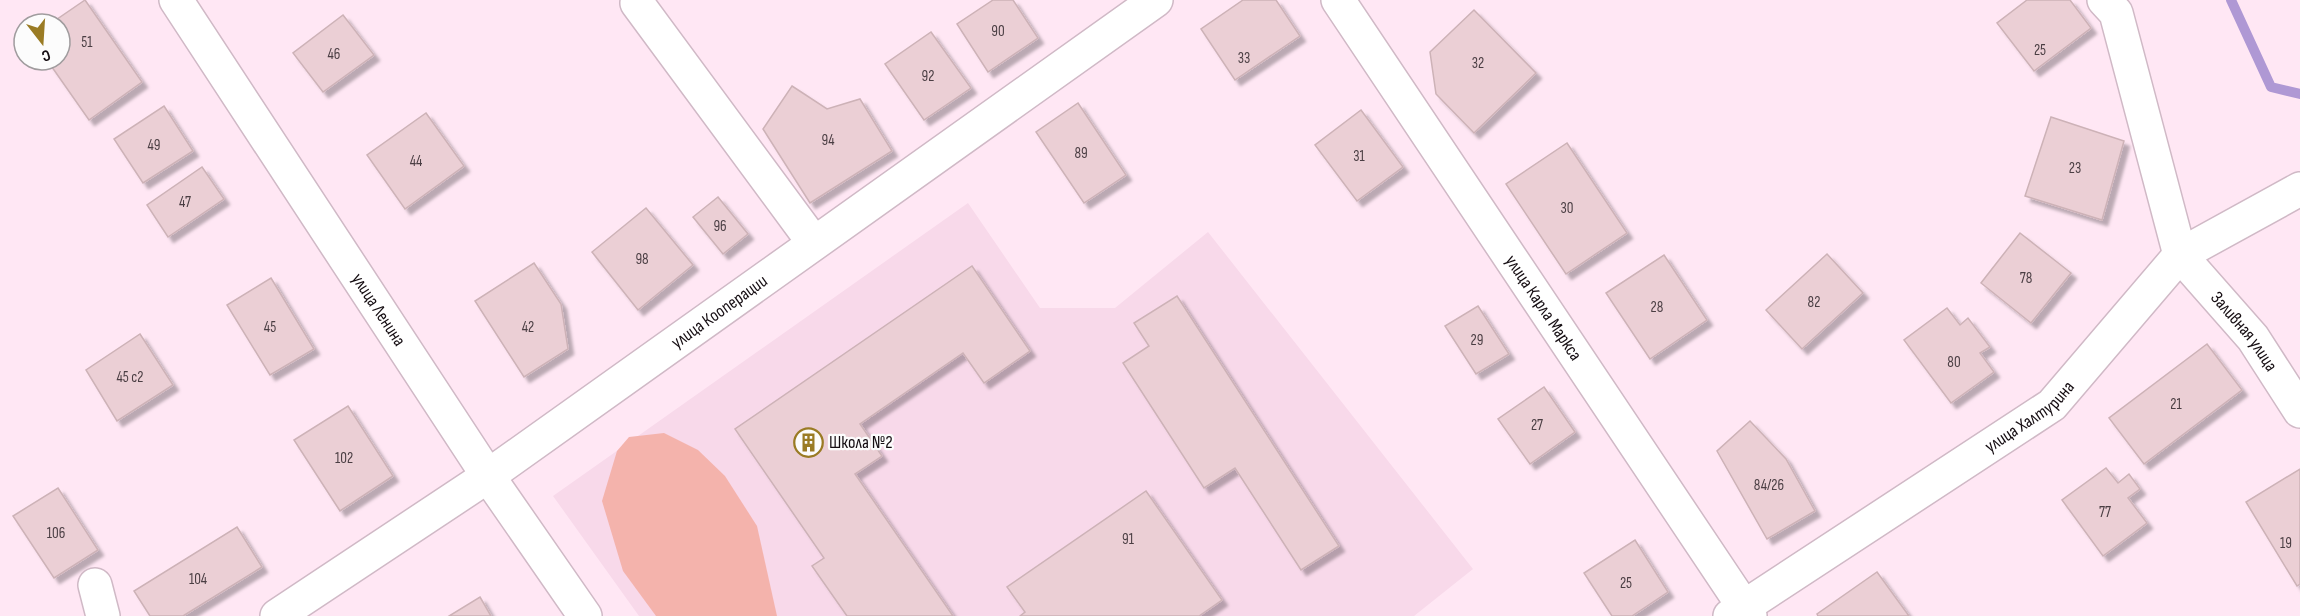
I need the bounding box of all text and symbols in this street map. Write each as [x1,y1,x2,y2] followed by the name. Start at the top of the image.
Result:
[12,12,72,72] north arrow
[991,22,1005,41] house number: 90
[81,33,93,52] house number: 51
[2034,41,2046,60] house number: 25
[39,45,53,65] text: С
[328,45,340,64] house number: 46
[1238,49,1250,68] house number: 33
[1472,54,1484,73] house number: 32
[922,67,934,86] house number: 92
[822,131,834,150] house number: 94
[148,136,160,155] house number: 49
[1074,144,1088,163] house number: 89
[1353,147,1366,166] house number: 31
[410,152,422,171] house number: 44
[2069,159,2081,178] house number: 23
[179,193,191,212] house number: 47
[1561,199,1573,218] house number: 30
[713,217,727,236] house number: 96
[635,250,649,269] house number: 98
[1500,251,1586,365] street label: улица Карла Маркса
[347,269,410,350] street label: улица Ленина
[2020,269,2032,288] house number: 78
[667,270,771,353] street label: улица Кооперации
[2206,288,2282,375] street label: Заливная улица
[1808,293,1820,312] house number: 82
[1651,298,1663,317] house number: 28
[264,318,276,337] house number: 45
[522,318,534,337] house number: 42
[1471,331,1483,350] house number: 29
[1947,353,1961,372] house number: 80
[117,368,143,387] house number: 45 с2
[1981,377,2079,457] street label: улица Халтурина
[2170,395,2182,414] house number: 21
[1531,416,1543,435] house number: 27
[792,426,824,458] building icon: Школа №2
[829,432,893,453] place label: Школа №2
[335,449,353,468] house number: 102
[1754,476,1784,495] house number: 84/26
[2099,503,2111,522] house number: 77
[47,524,65,543] house number: 106
[1122,530,1135,549] house number: 91
[2280,534,2292,553] house number: 19
[189,570,207,589] house number: 104
[1620,574,1632,593] house number: 25

